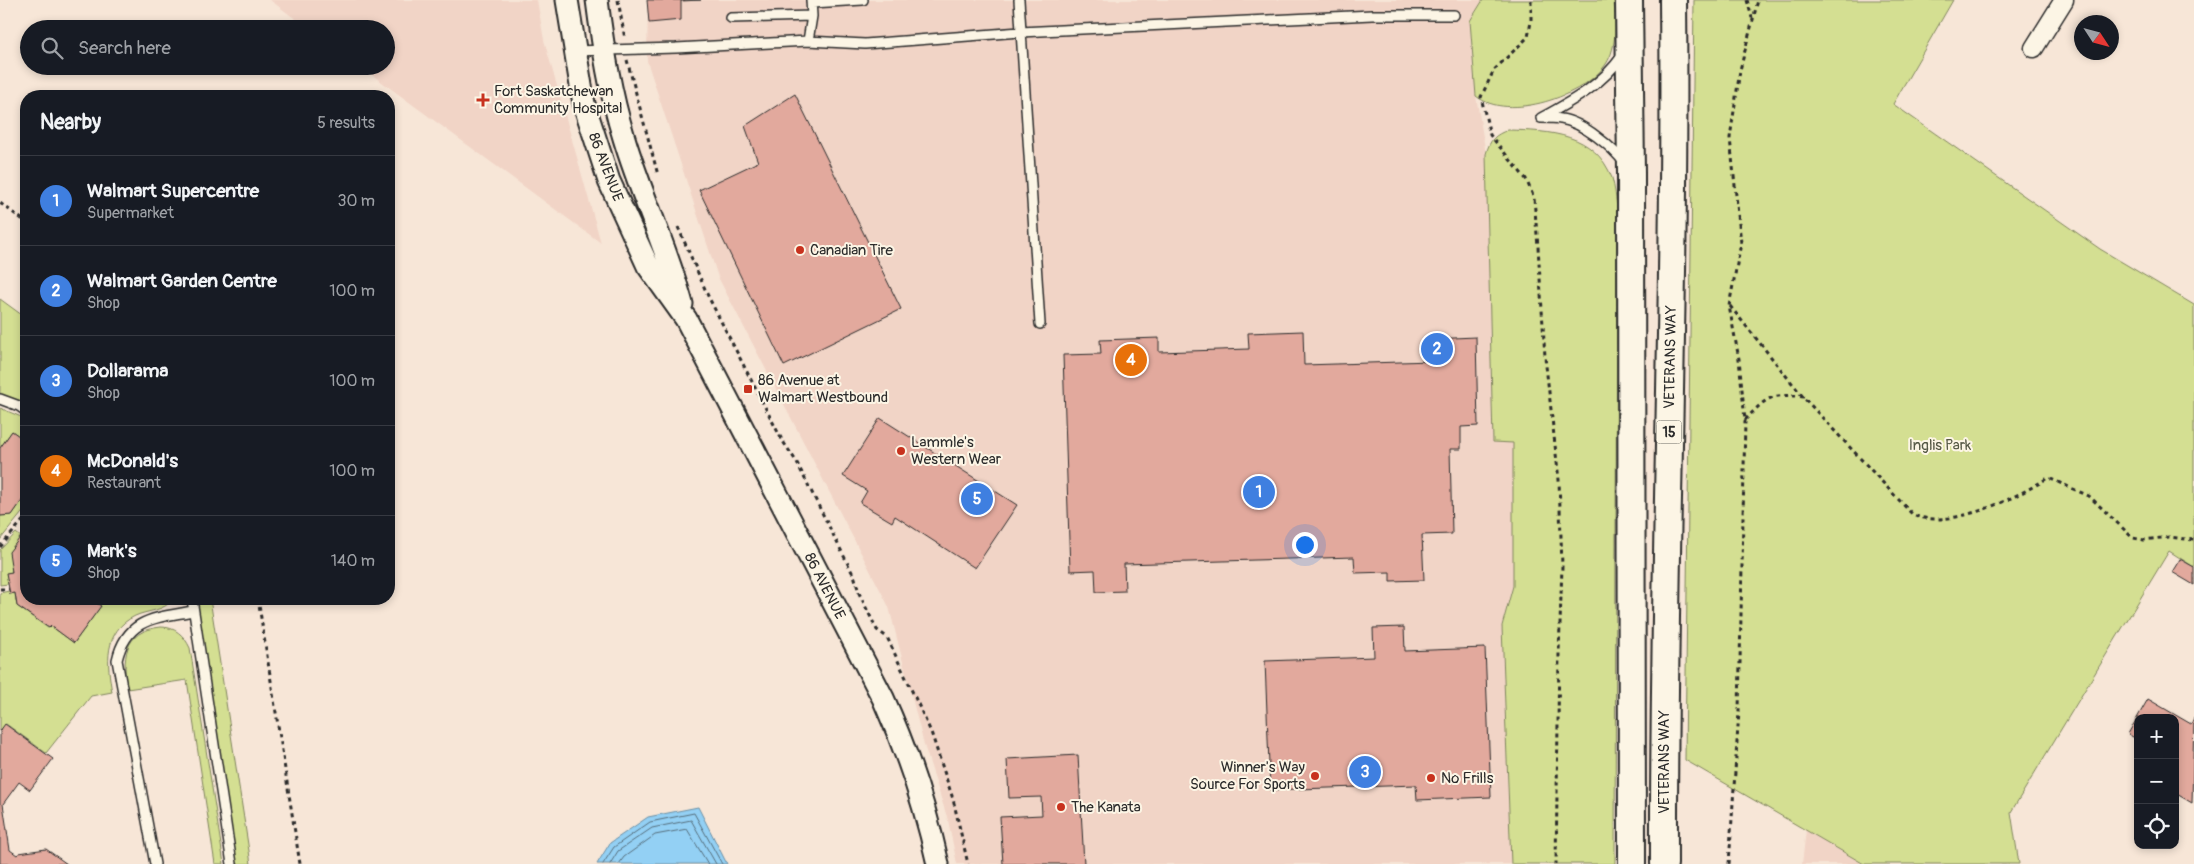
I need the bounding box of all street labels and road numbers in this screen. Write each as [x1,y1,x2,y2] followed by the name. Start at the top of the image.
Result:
[584,130,627,205] street label: 86 AVENUE
[1660,305,1681,409] street label: VETERANS WAY
[1656,421,1682,444] road number: 15
[800,550,850,623] street label: 86 AVENUE
[1655,710,1674,814] street label: VETERANS WAY

